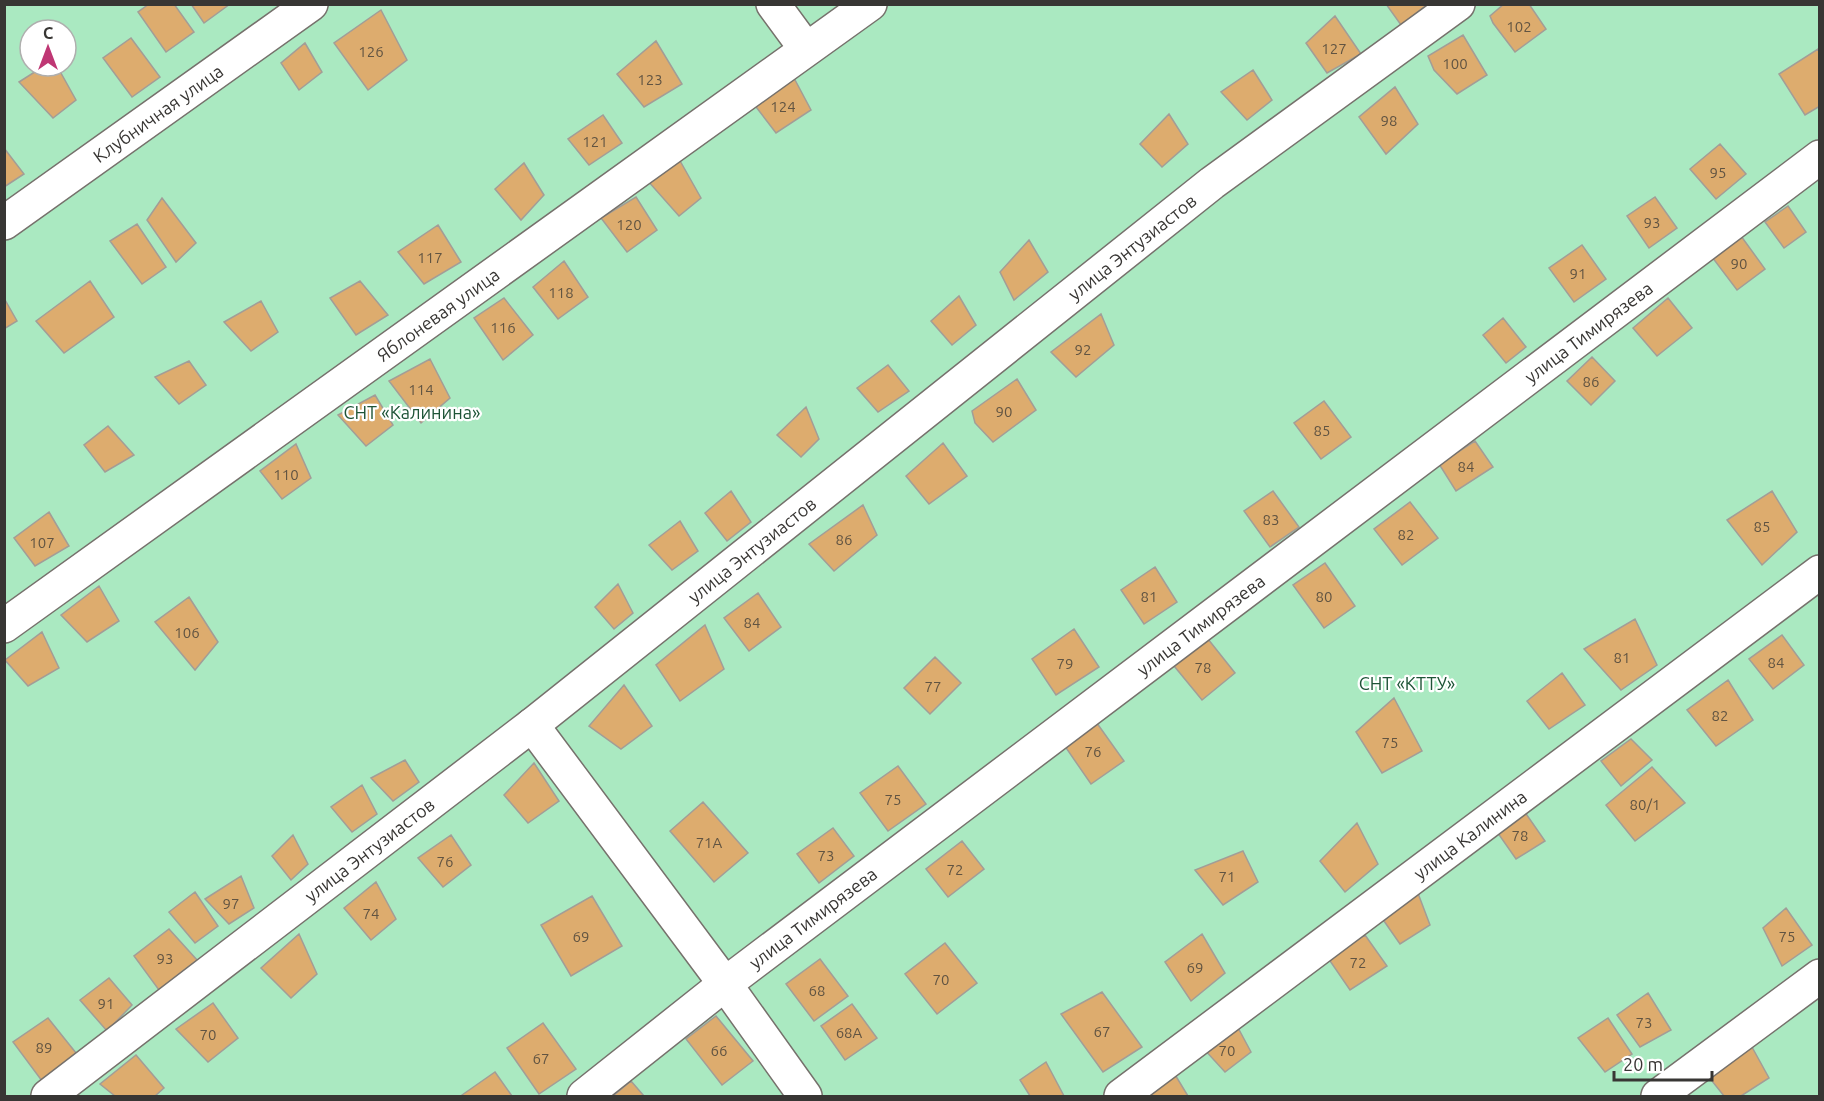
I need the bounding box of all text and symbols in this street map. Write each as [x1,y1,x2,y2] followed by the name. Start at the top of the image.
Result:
[18,18,78,78] north arrow
[1506,18,1532,35] house number: 102
[43,24,53,42] text: С
[1321,40,1347,57] house number: 127
[358,43,384,60] house number: 126
[1442,55,1468,72] house number: 100
[89,60,227,166] street label: Клубничная улица
[637,71,663,88] house number: 123
[770,98,796,115] house number: 124
[1381,112,1397,129] house number: 98
[582,133,608,150] house number: 121
[1710,164,1726,181] house number: 95
[1064,190,1200,304] street label: улица Энтузиастов
[1644,214,1660,231] house number: 93
[616,216,642,233] house number: 120
[417,249,443,266] house number: 117
[1731,255,1747,272] house number: 90
[373,264,503,365] street label: Яблоневая улица
[1570,265,1586,282] house number: 91
[1521,277,1656,387] street label: улица Тимирязева
[548,284,574,301] house number: 118
[490,319,516,336] house number: 116
[1075,341,1091,358] house number: 92
[1583,373,1599,390] house number: 86
[408,381,434,398] house number: 114
[344,402,480,422] park label: СНТ «Калинина»
[996,403,1012,420] house number: 90
[1314,422,1330,439] house number: 85
[1458,458,1474,475] house number: 84
[273,466,299,483] house number: 110
[684,493,820,607] street label: улица Энтузиастов
[1263,511,1279,528] house number: 83
[1754,518,1770,535] house number: 85
[1398,526,1414,543] house number: 82
[836,531,852,548] house number: 86
[29,534,55,551] house number: 107
[1133,570,1268,679] street label: улица Тимирязева
[1141,588,1157,605] house number: 81
[1316,588,1332,605] house number: 80
[744,614,760,631] house number: 84
[174,624,200,641] house number: 106
[1614,649,1630,666] house number: 81
[1768,654,1784,671] house number: 84
[1057,655,1073,672] house number: 79
[1195,659,1211,676] house number: 78
[1359,673,1455,693] park label: СНТ «КТТУ»
[925,678,941,695] house number: 77
[1712,707,1728,724] house number: 82
[1382,734,1398,751] house number: 75
[1085,743,1101,760] house number: 76
[1410,786,1530,883] street label: улица Калинина
[885,791,901,808] house number: 75
[301,794,438,906] street label: улица Энтузиастов
[1630,796,1660,813] house number: 80/1
[1512,827,1528,844] house number: 78
[696,834,723,851] house number: 71А
[818,847,834,864] house number: 73
[437,853,453,870] house number: 76
[947,861,963,878] house number: 72
[745,863,881,972] street label: улица Тимирязева
[1219,868,1235,885] house number: 71
[223,895,239,912] house number: 97
[363,905,379,922] house number: 74
[573,928,589,945] house number: 69
[1779,928,1795,945] house number: 75
[157,950,173,967] house number: 93
[1350,954,1366,971] house number: 72
[1187,959,1203,976] house number: 69
[933,971,949,988] house number: 70
[809,982,825,999] house number: 68
[98,995,114,1012] house number: 91
[1636,1014,1652,1031] house number: 73
[1094,1023,1110,1040] house number: 67
[836,1024,863,1041] house number: 68А
[200,1026,216,1043] house number: 70
[36,1039,52,1056] house number: 89
[711,1042,727,1059] house number: 66
[1219,1042,1235,1059] house number: 70
[1614,1044,1712,1082] scale bar
[533,1050,549,1067] house number: 67
[1623,1054,1663,1074] text: 20 m

